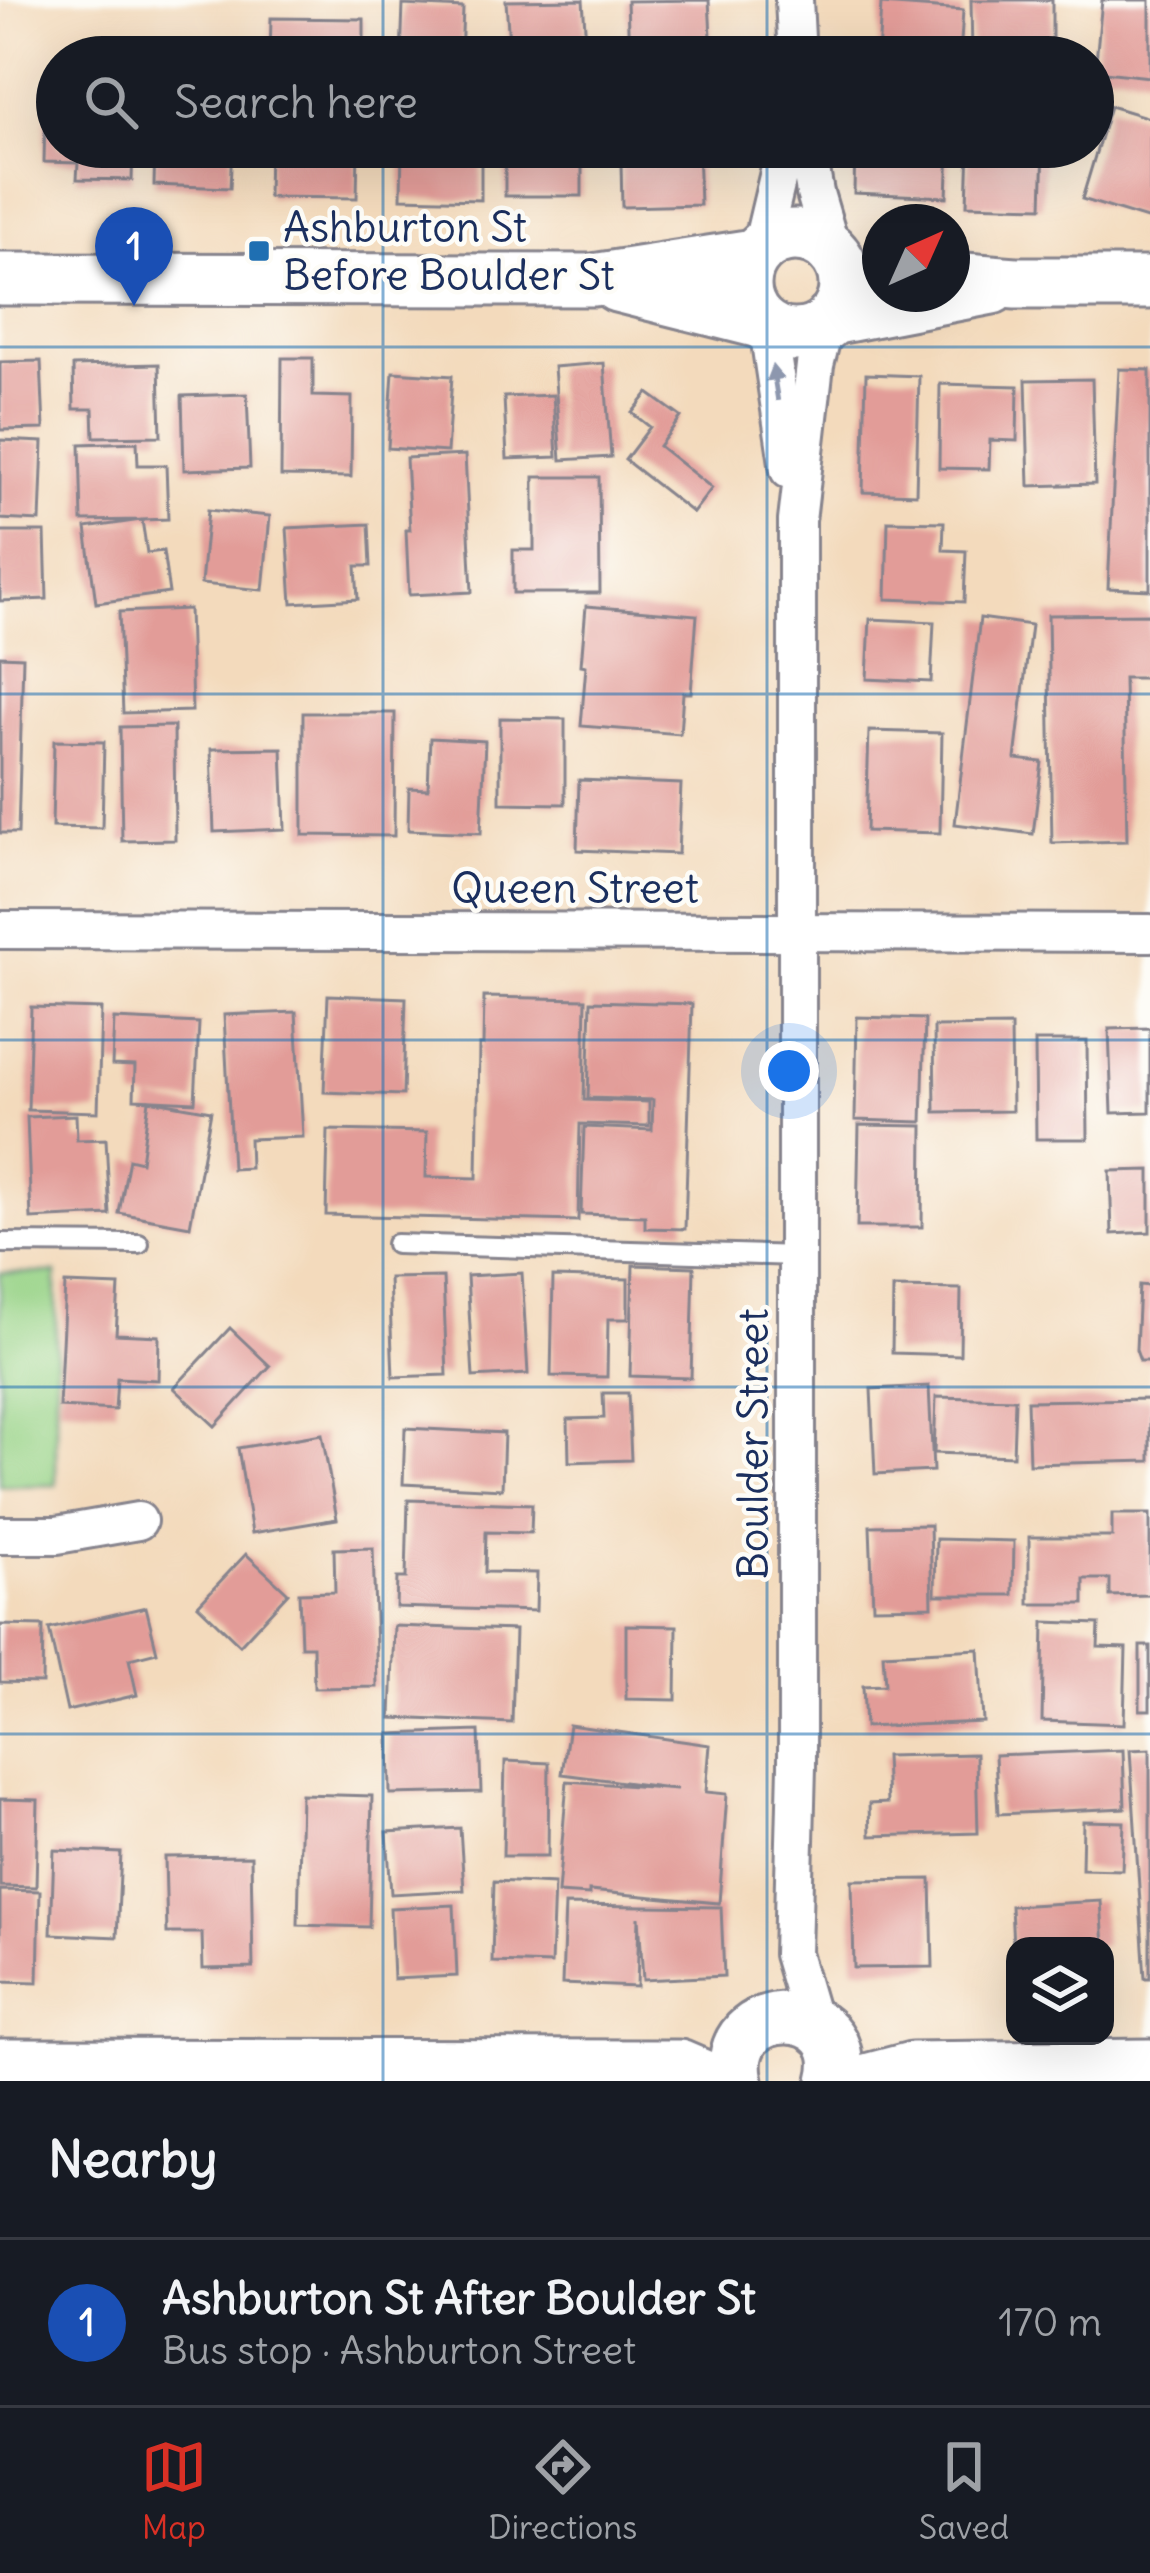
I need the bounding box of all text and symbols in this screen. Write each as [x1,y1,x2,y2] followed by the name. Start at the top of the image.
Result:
[36,36,1114,168] search box
[78,69,144,135] icon: search
[174,74,418,130] text: Search here
[283,201,615,301] place label: Ashburton St Before Boulder St
[862,204,970,312] north arrow
[95,207,173,306] pin: 1
[246,238,272,264] marker: Ashburton St Before Boulder St
[766,364,785,401] one-way arrow
[451,862,699,914] street label: Queen Street
[759,1041,819,1101] your location
[727,1308,779,1580] street label: Boulder Street
[1006,1937,1114,2045] map controls
[1006,1937,1114,2045] button: layers
[48,2127,217,2191] text: Nearby
[162,2270,756,2326] text: Ashburton St After Boulder St
[79,2298,95,2347] text: 1
[998,2298,1102,2347] text: 170 m
[162,2326,636,2375] text: Bus stop · Ashburton Street
[141,2434,207,2548] tab: Map
[488,2434,637,2548] tab: Directions
[919,2434,1009,2548] tab: Saved

